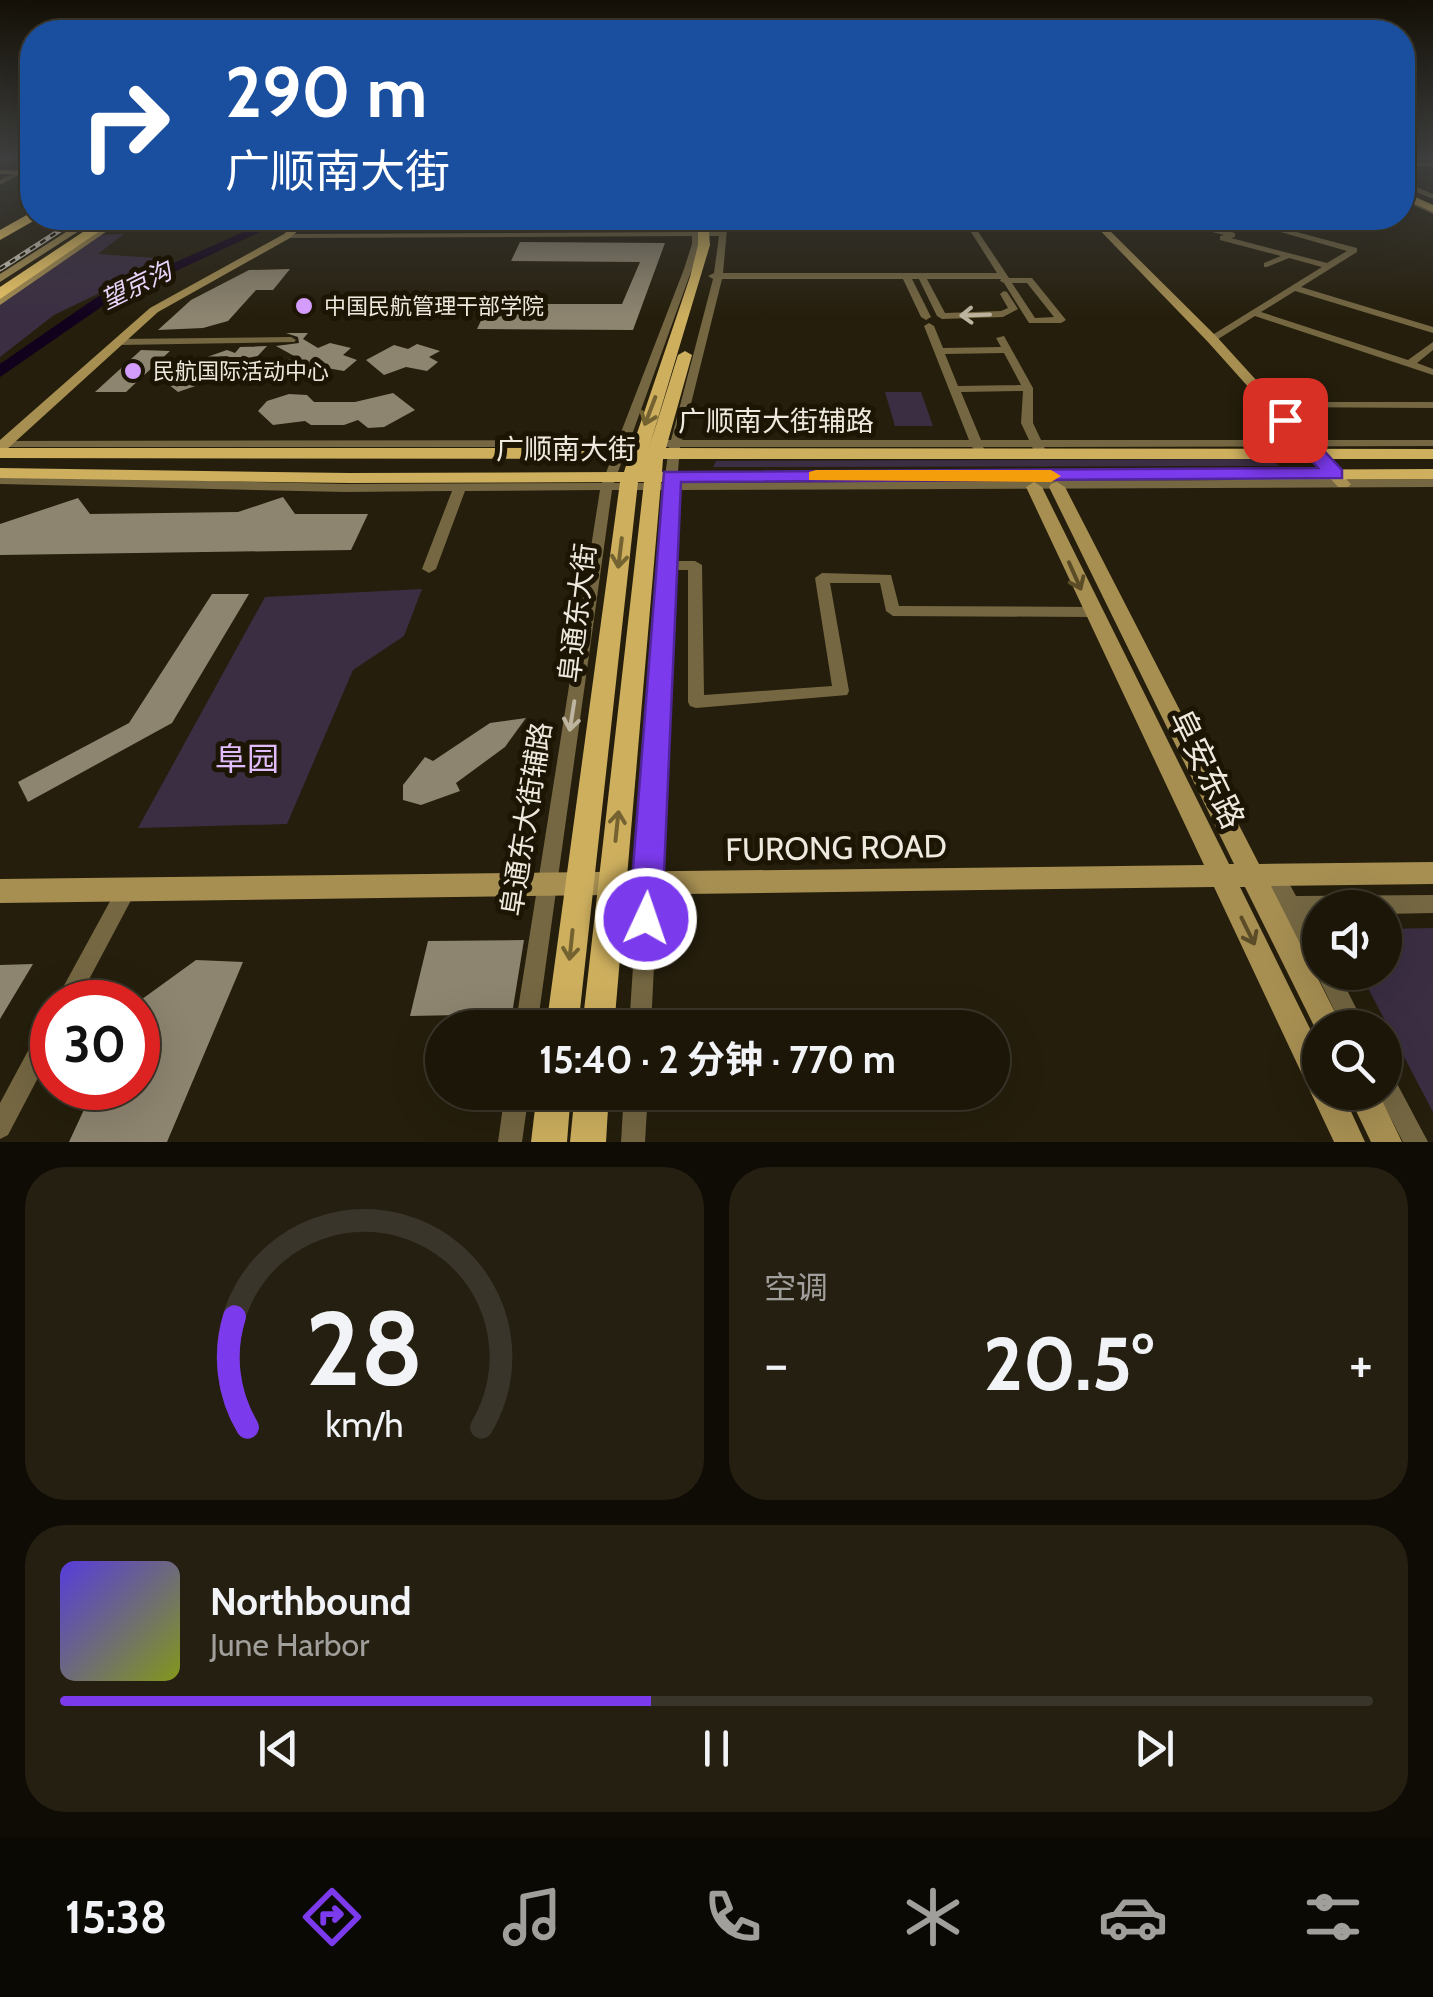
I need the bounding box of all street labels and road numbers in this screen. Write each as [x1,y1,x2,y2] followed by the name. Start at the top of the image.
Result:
[678,404,874,438] street label: 广顺南大街辅路
[496,432,636,466] street label: 广顺南大街
[552,541,602,685] street label: 阜通东大街
[1162,703,1253,835] street label: 阜安东路
[494,720,558,918] street label: 阜通东大街辅路
[725,826,947,869] street label: FURONG ROAD

